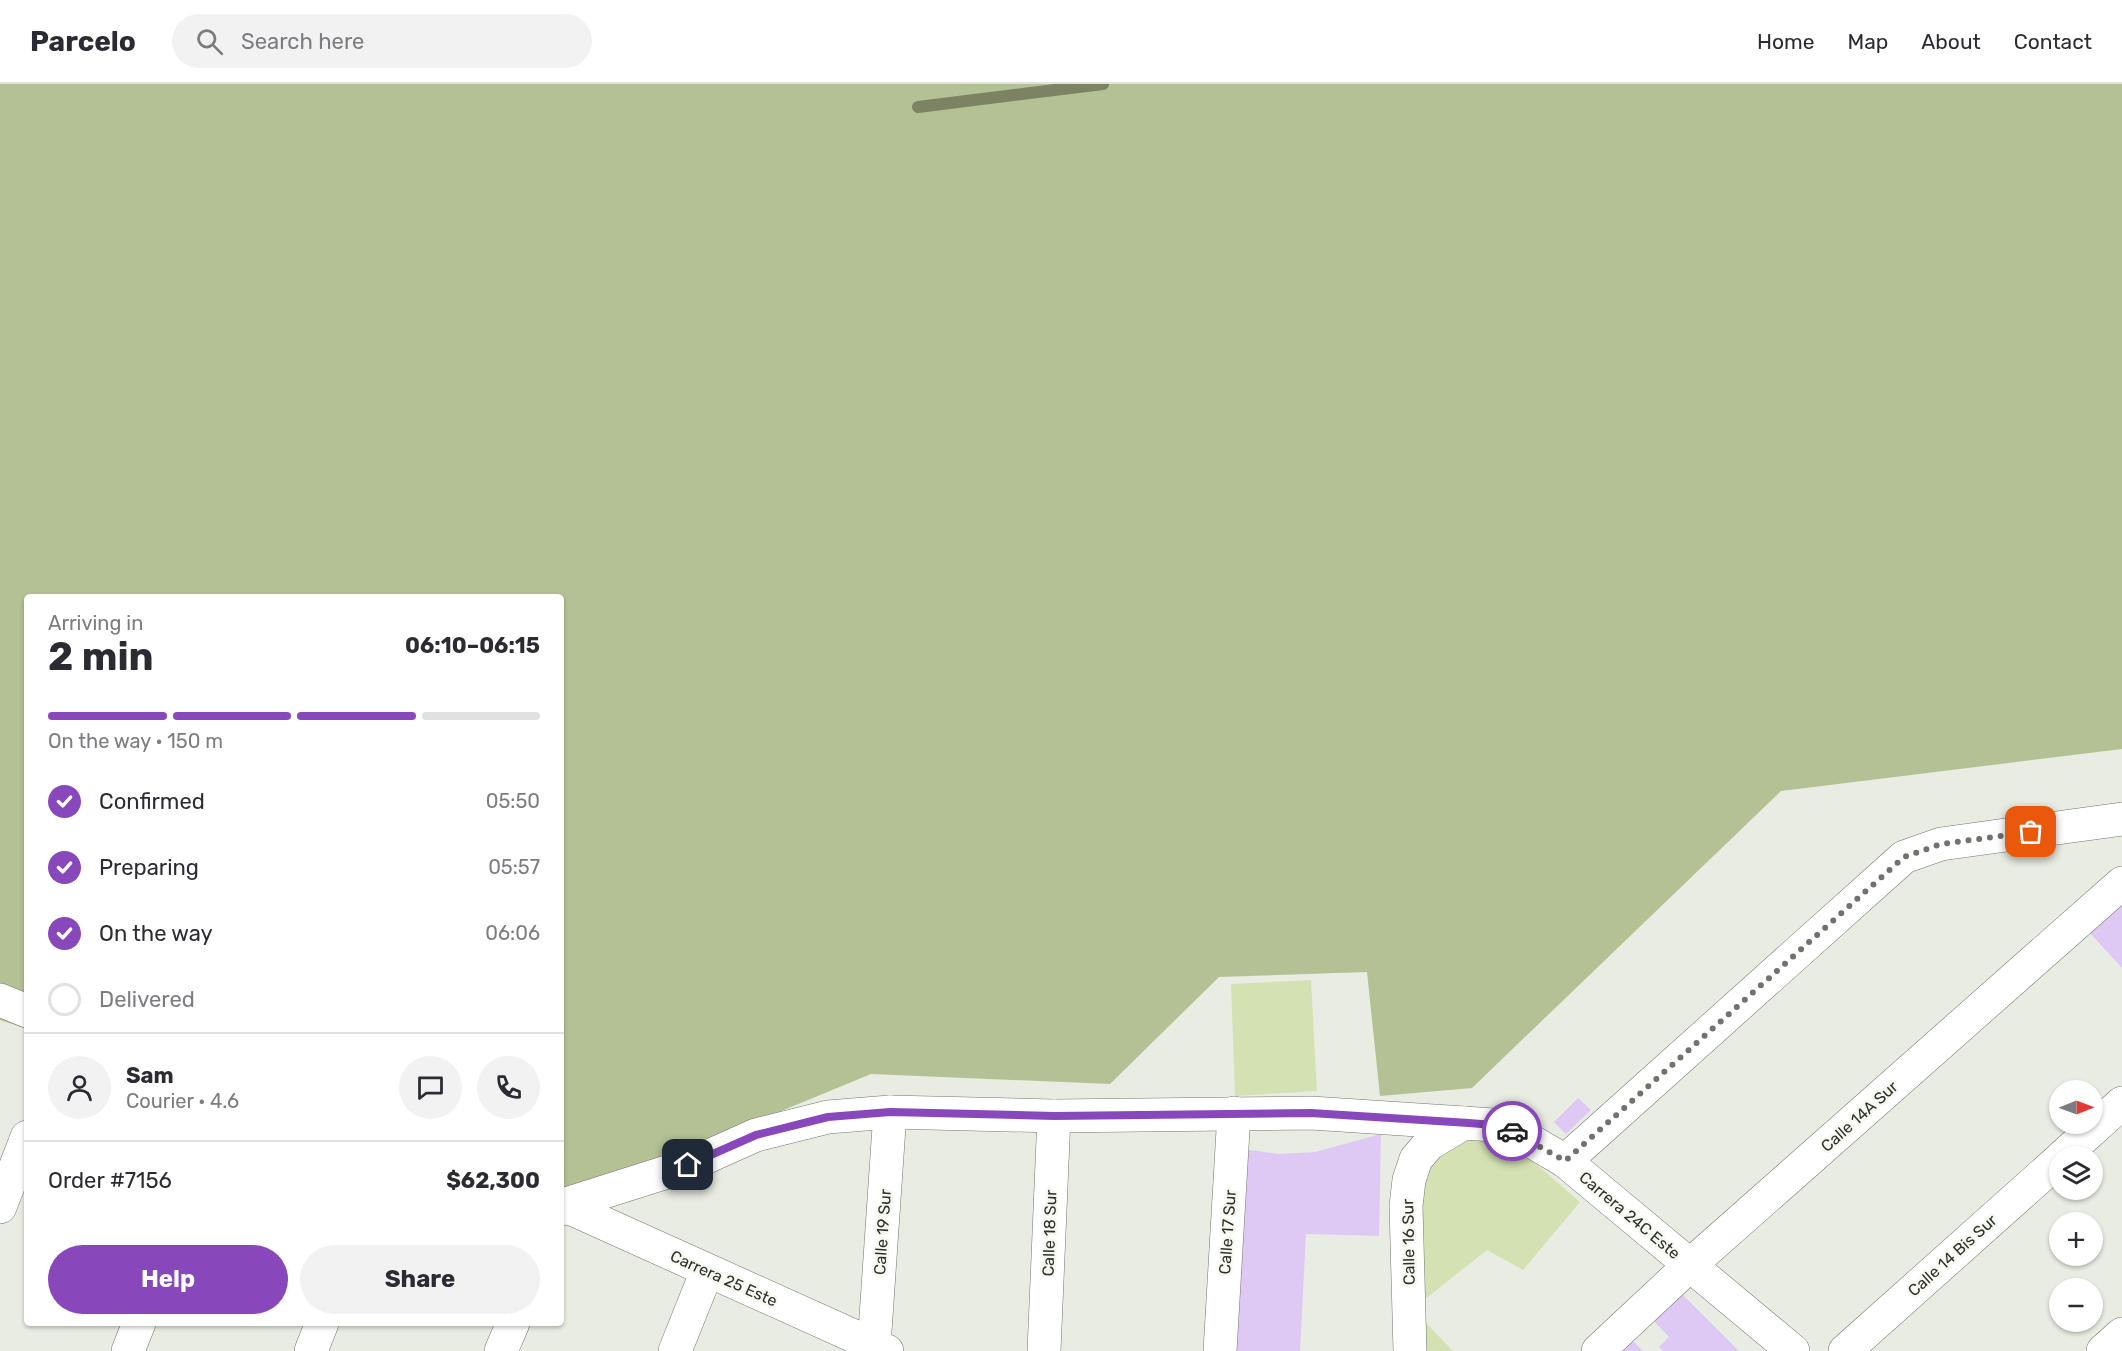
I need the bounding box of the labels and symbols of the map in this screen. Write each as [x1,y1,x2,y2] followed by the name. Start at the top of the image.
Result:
[2005,806,2056,857] pin
[1817,1077,1902,1156] street label: Calle 14A Sur
[2049,1080,2103,1134] north arrow
[1482,1101,1542,1161] courier
[662,1139,713,1190] pin
[1575,1168,1684,1263] street label: Carrera 24C Este
[870,1188,895,1276] street label: Calle 19 Sur
[1038,1189,1061,1277] street label: Calle 18 Sur
[1215,1189,1240,1275] street label: Calle 17 Sur
[1398,1199,1419,1285] street label: Calle 16 Sur
[1904,1210,2001,1300] street label: Calle 14 Bis Sur
[667,1246,780,1311] street label: Carrera 25 Este

